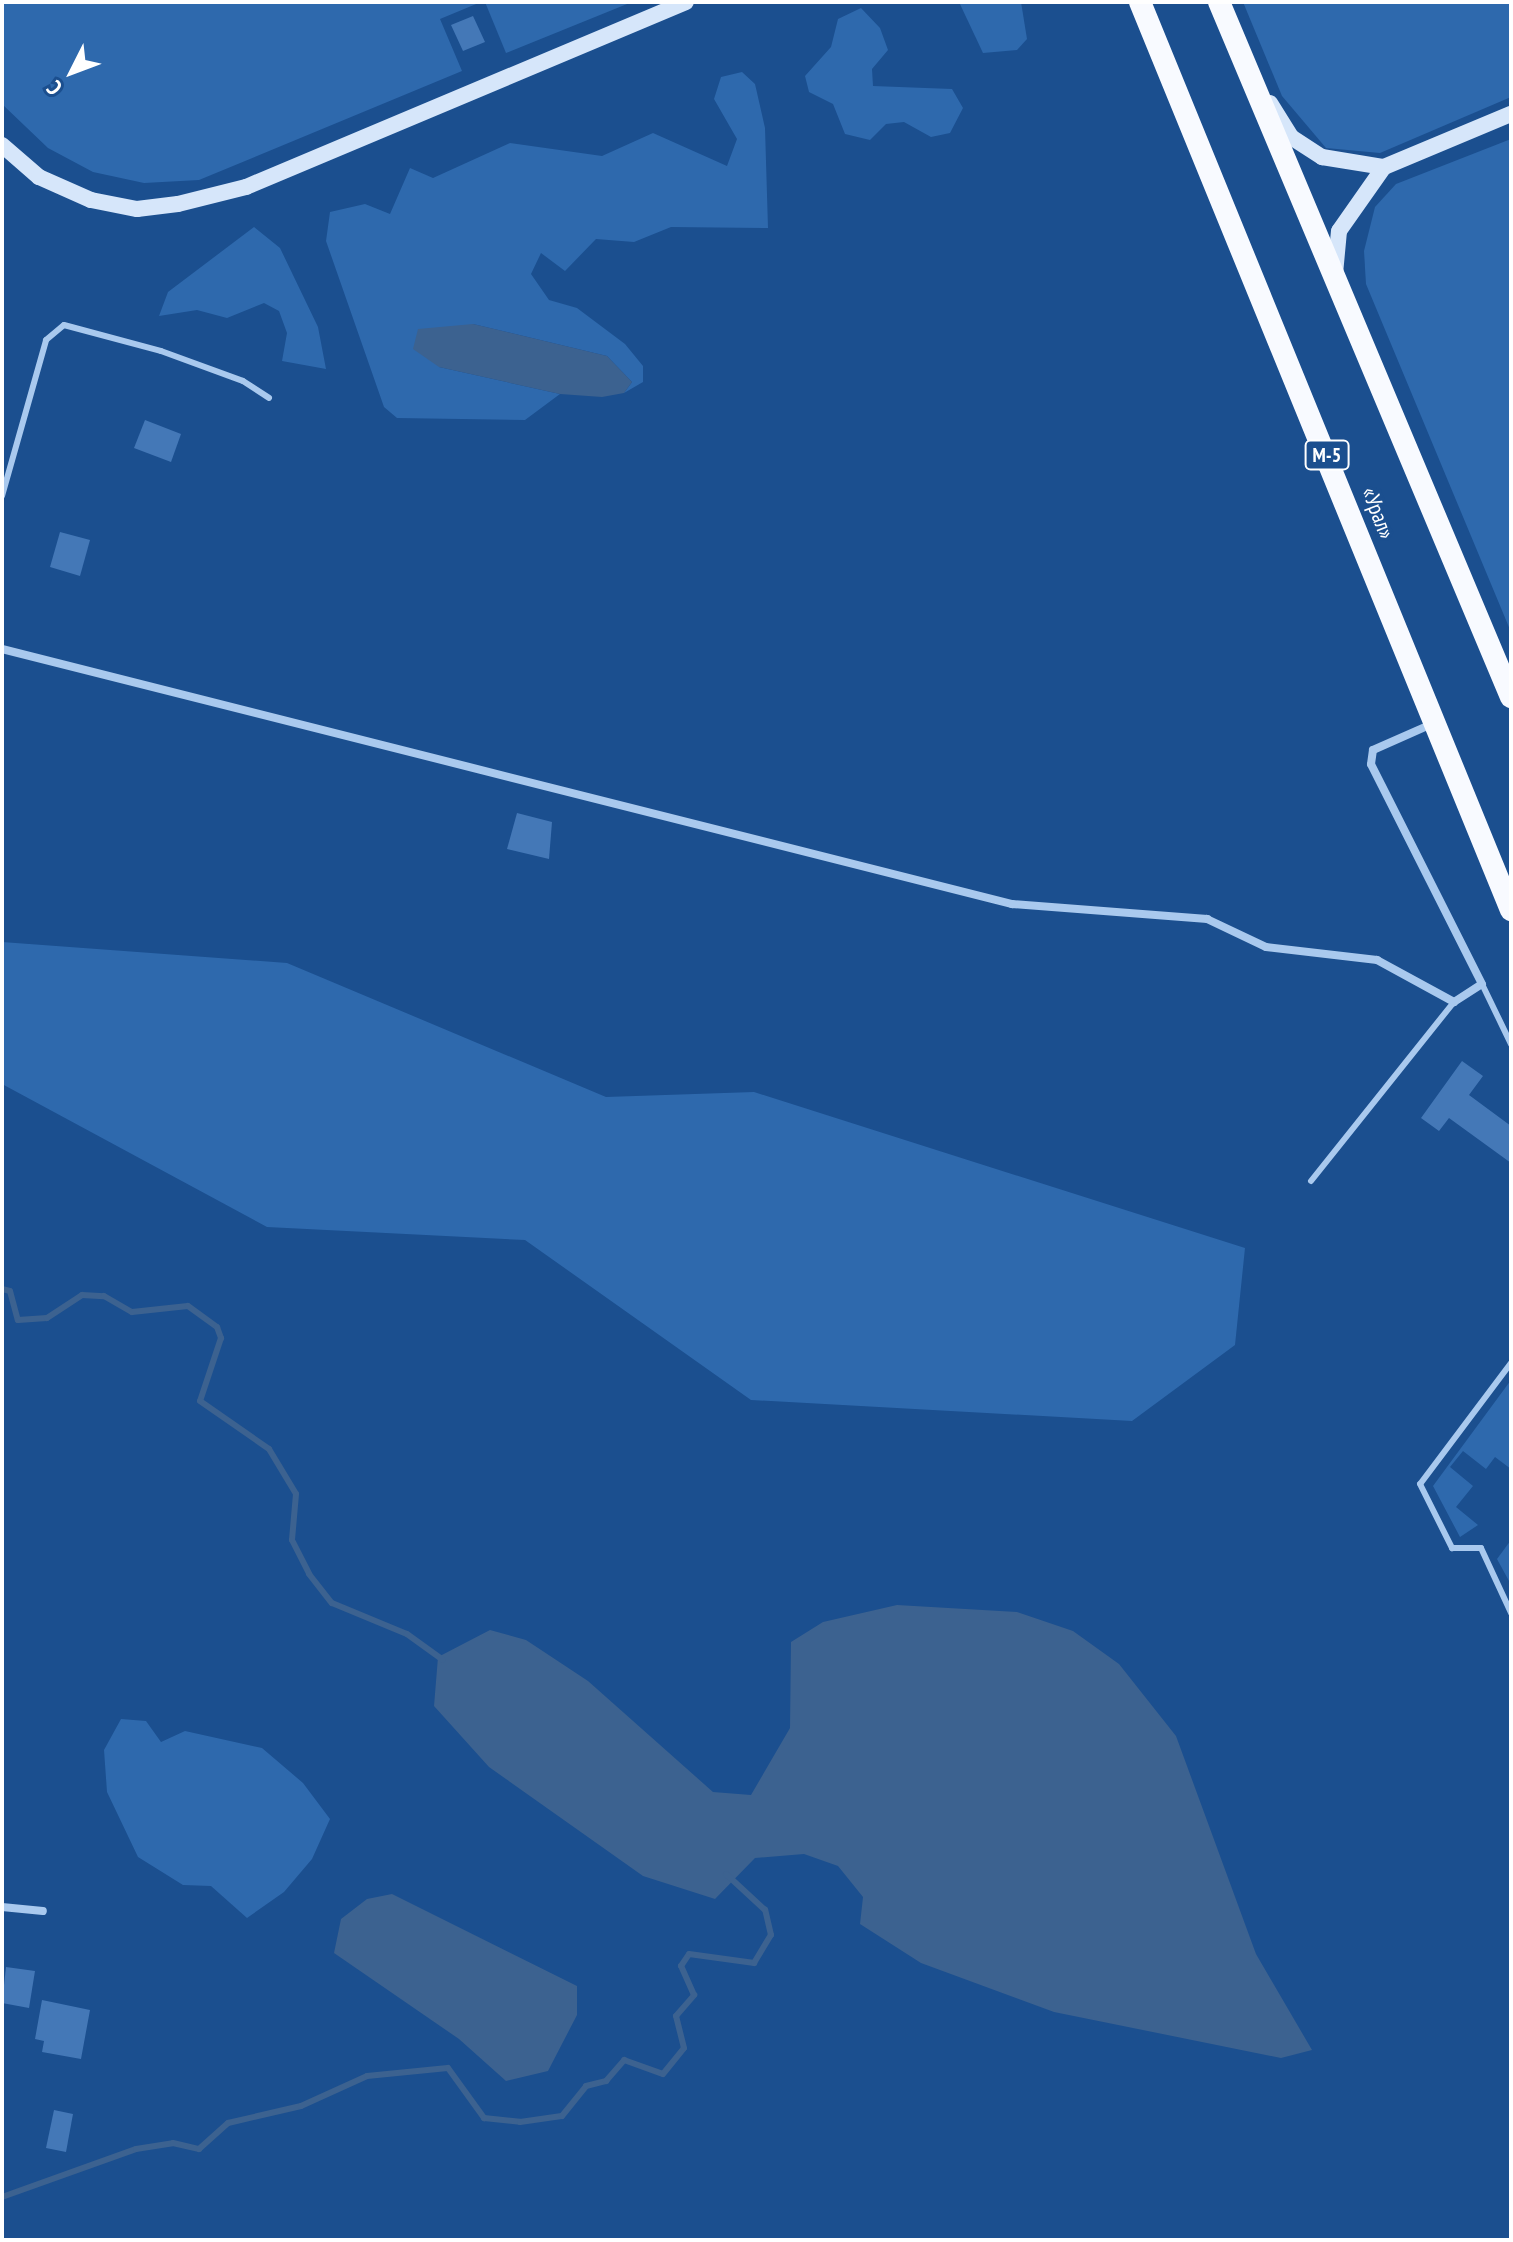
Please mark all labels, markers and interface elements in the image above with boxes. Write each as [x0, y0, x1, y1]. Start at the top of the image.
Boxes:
north arrow [32, 32, 112, 112]
text: С [40, 75, 68, 101]
road number: М-5 [1303, 439, 1351, 471]
street label: «Урал» [1356, 483, 1400, 543]

